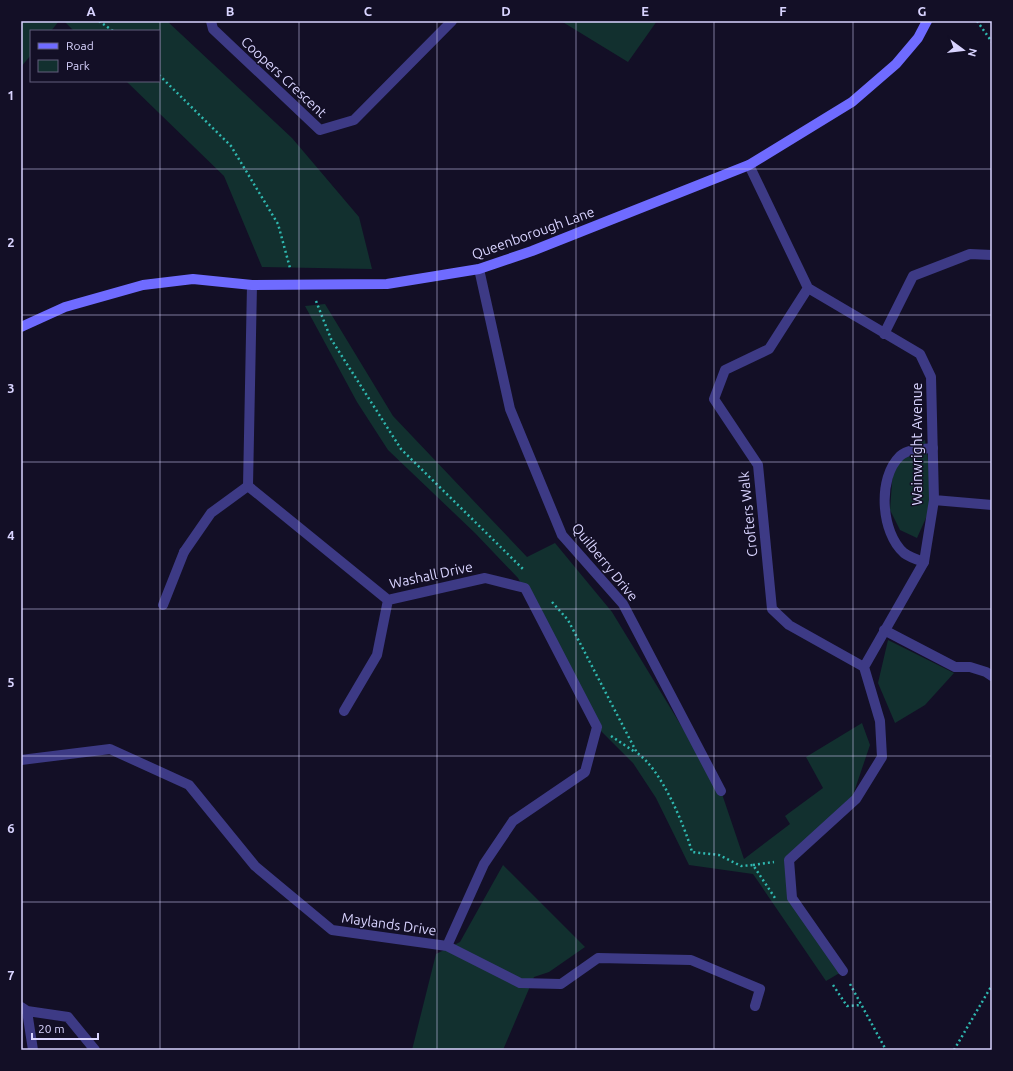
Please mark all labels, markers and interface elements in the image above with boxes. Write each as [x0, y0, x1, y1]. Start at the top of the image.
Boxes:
text: A [86, 4, 96, 18]
text: B [226, 4, 235, 18]
text: C [364, 4, 373, 18]
text: D [501, 4, 511, 18]
text: E [641, 4, 649, 18]
text: F [779, 4, 787, 18]
text: G [918, 4, 927, 18]
legend [30, 30, 160, 82]
north arrow [943, 30, 983, 70]
street label: Coopers Crescent [238, 33, 330, 121]
text: Road [66, 39, 94, 52]
text: N [966, 47, 980, 58]
text: Park [66, 59, 90, 72]
text: 1 [7, 88, 15, 102]
street label: Queenborough Lane [469, 203, 597, 263]
text: 2 [7, 235, 15, 249]
text: 3 [7, 381, 15, 395]
street label: Wainwright Avenue [909, 383, 925, 505]
street label: Crofters Walk [736, 471, 760, 557]
street label: Quilberry Drive [569, 520, 641, 604]
text: 4 [7, 528, 15, 542]
street label: Washall Drive [388, 558, 474, 592]
text: 5 [7, 675, 15, 689]
text: 6 [7, 821, 15, 835]
street label: Maylands Drive [341, 909, 437, 939]
text: 7 [7, 968, 15, 982]
scale bar [32, 1015, 98, 1041]
text: 20 m [38, 1022, 65, 1035]

